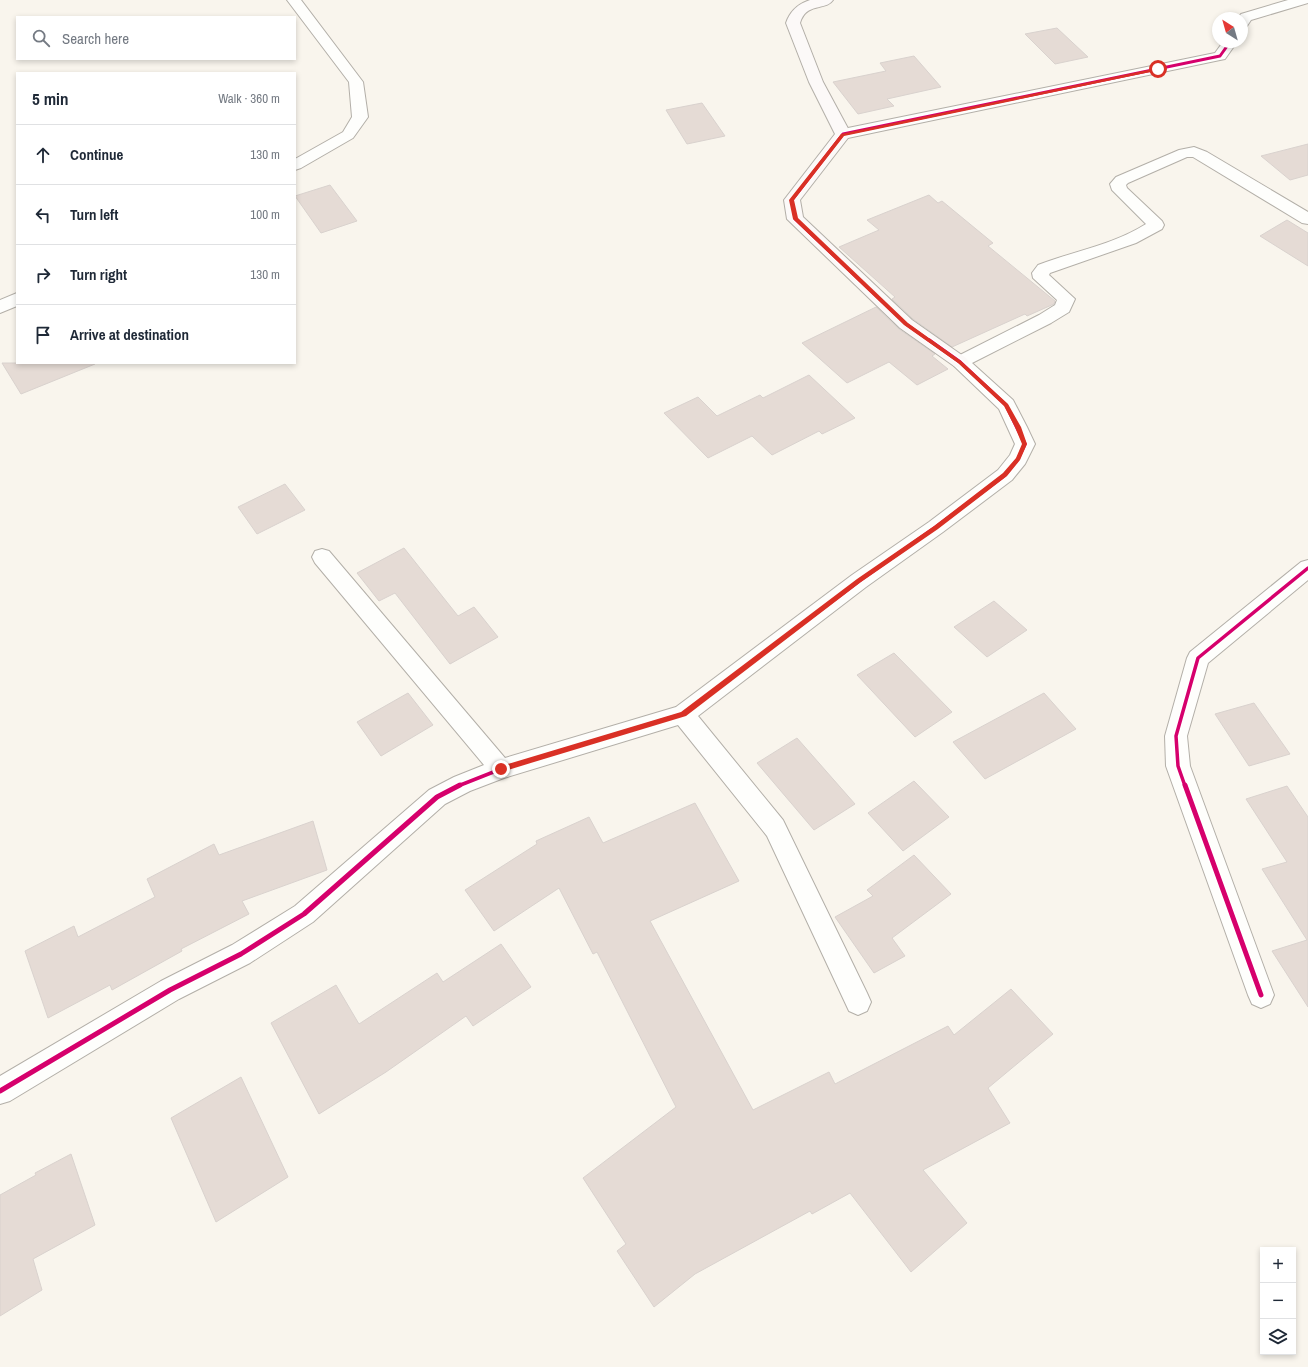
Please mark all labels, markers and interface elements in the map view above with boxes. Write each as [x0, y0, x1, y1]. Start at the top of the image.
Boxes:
north arrow [1212, 12, 1248, 48]
search box [16, 16, 296, 60]
icon: search [30, 27, 52, 49]
text: Search here [62, 28, 129, 49]
route start [1149, 60, 1167, 78]
text: 5 min [32, 87, 68, 110]
text: Walk · 360 m [218, 90, 280, 107]
icon: ahead [32, 144, 54, 166]
text: Continue [70, 144, 123, 165]
text: 130 m [250, 146, 280, 163]
icon: left [32, 204, 54, 226]
text: Turn left [70, 204, 118, 225]
text: 100 m [250, 206, 280, 223]
icon: right [32, 264, 54, 286]
text: Turn right [70, 264, 127, 285]
text: 130 m [250, 266, 280, 283]
icon: arrive [32, 324, 54, 346]
text: Arrive at destination [70, 324, 189, 345]
route end [492, 760, 510, 778]
map controls [1260, 1247, 1296, 1355]
button: + [1260, 1247, 1296, 1283]
button: − [1260, 1283, 1296, 1319]
button: layers [1260, 1319, 1296, 1355]

